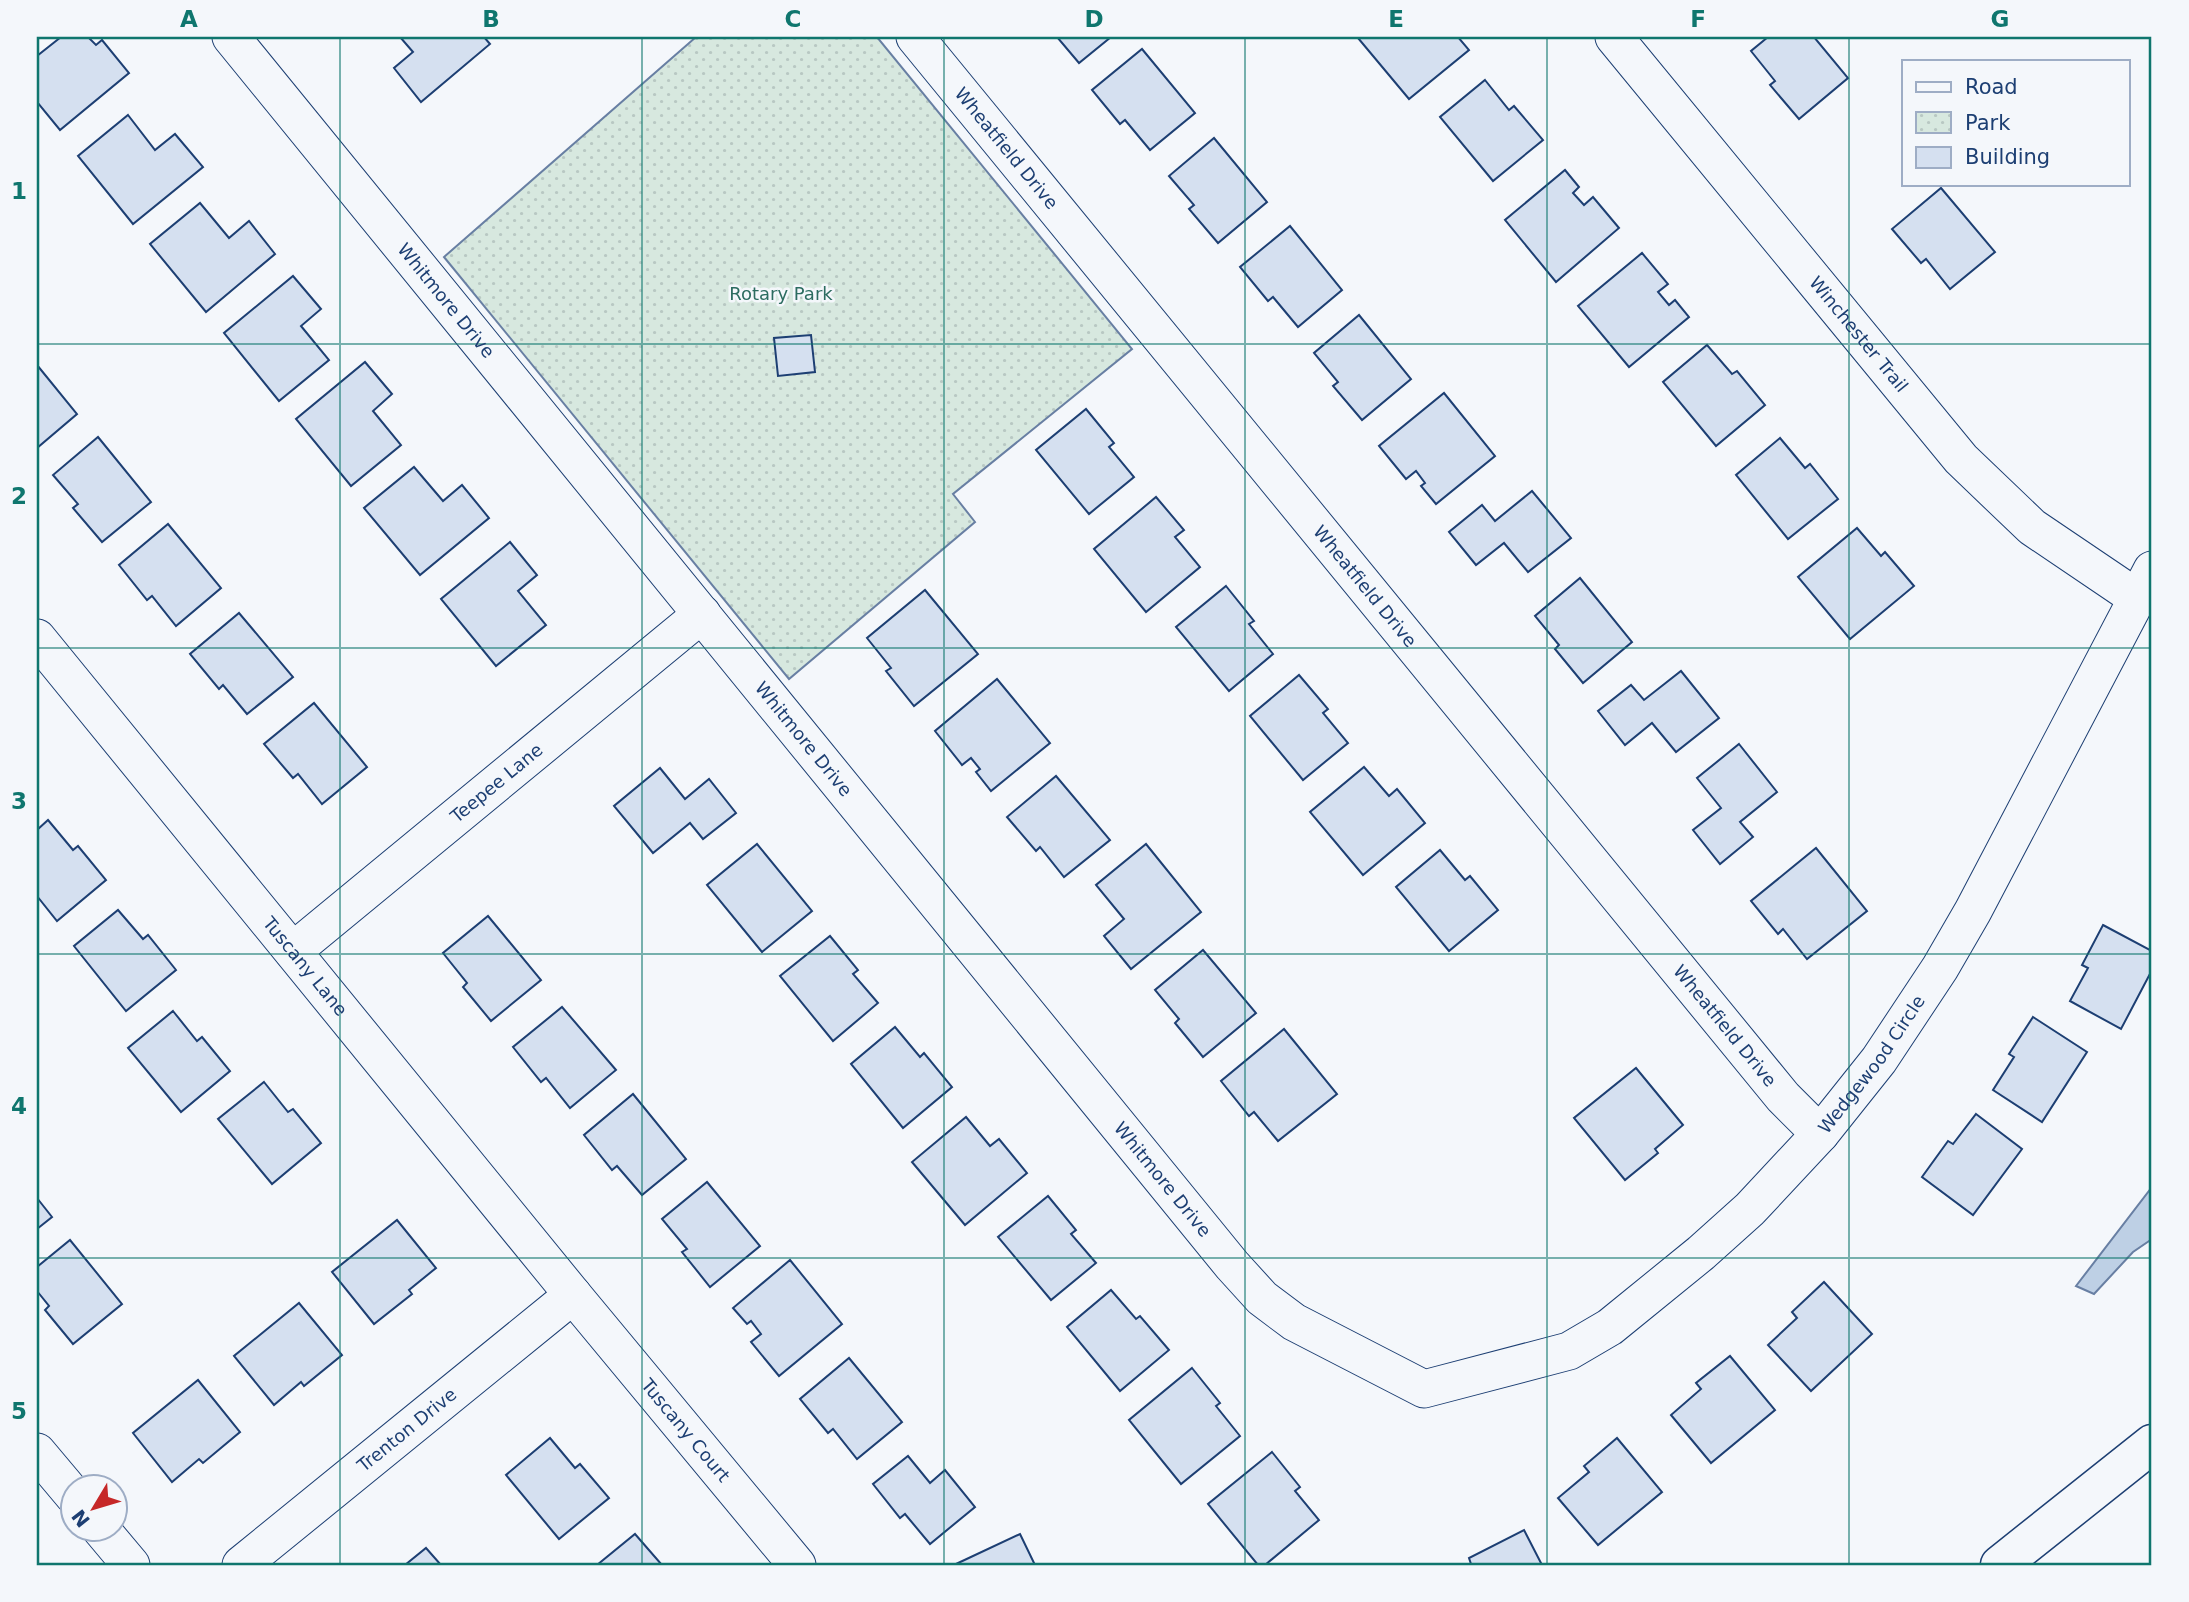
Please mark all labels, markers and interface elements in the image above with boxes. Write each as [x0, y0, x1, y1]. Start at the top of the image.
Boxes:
text: A [180, 6, 198, 32]
text: B [482, 6, 500, 32]
text: C [785, 6, 801, 32]
text: D [1084, 6, 1104, 32]
text: E [1388, 6, 1404, 32]
text: F [1690, 6, 1706, 32]
text: G [1991, 6, 2009, 32]
legend [1902, 60, 2130, 186]
text: Road [1965, 75, 2018, 99]
street label: Wheatfield Drive [951, 83, 1063, 213]
text: Park [1965, 111, 2011, 135]
text: Building [1965, 145, 2050, 169]
text: 1 [11, 178, 27, 204]
street label: Whitmore Drive [393, 239, 499, 362]
street label: Winchester Trail [1805, 272, 1913, 396]
park label: Rotary Park [729, 283, 833, 304]
text: 2 [11, 483, 27, 509]
street label: Wheatfield Drive [1309, 521, 1421, 651]
street label: Whitmore Drive [751, 677, 857, 800]
street label: Teepee Lane [445, 739, 547, 827]
text: 3 [11, 788, 27, 814]
street label: Tuscany Lane [258, 912, 352, 1020]
street label: Wheatfield Drive [1669, 960, 1781, 1091]
street label: Wedgewood Circle [1814, 991, 1929, 1137]
text: 4 [11, 1093, 27, 1119]
street label: Whitmore Drive [1110, 1118, 1216, 1241]
street label: Tuscany Court [636, 1374, 735, 1486]
street label: Trenton Drive [352, 1383, 460, 1477]
text: 5 [11, 1398, 27, 1424]
north arrow [60, 1472, 130, 1542]
text: N [67, 1505, 94, 1532]

